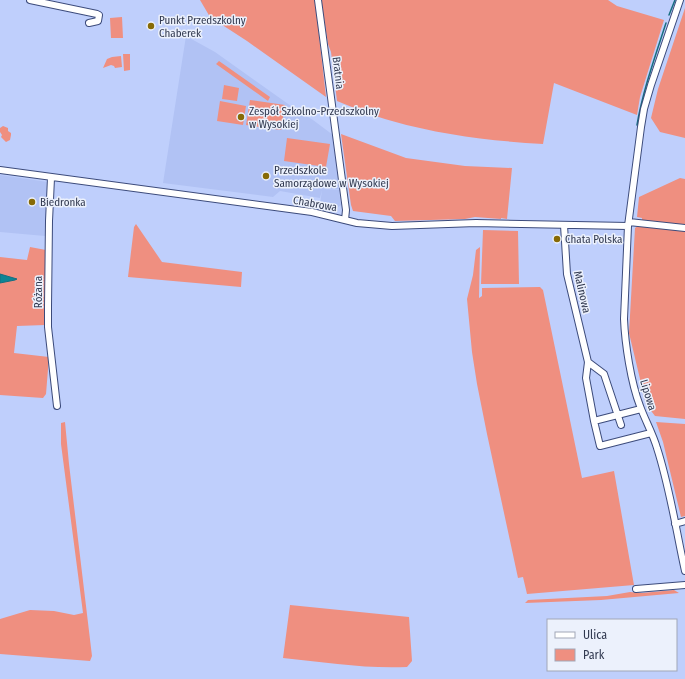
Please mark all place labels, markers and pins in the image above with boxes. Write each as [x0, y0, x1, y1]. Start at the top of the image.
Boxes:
place label: Punkt Przedszkolny Chaberek [159, 14, 246, 40]
marker: Punkt Przedszkolny Chaberek [146, 21, 156, 31]
place label: Zespół Szkolno-Przedszkolny w Wysokiej [249, 105, 379, 131]
marker: Zespół Szkolno-Przedszkolny w Wysokiej [236, 112, 246, 122]
place label: Przedszkole Samorządowe w Wysokiej [274, 164, 389, 190]
marker: Przedszkole Samorządowe w Wysokiej [261, 171, 271, 181]
place label: Biedronka [40, 196, 86, 209]
marker: Biedronka [27, 197, 37, 207]
place label: Chata Polska [565, 233, 622, 246]
marker: Chata Polska [552, 234, 562, 244]

